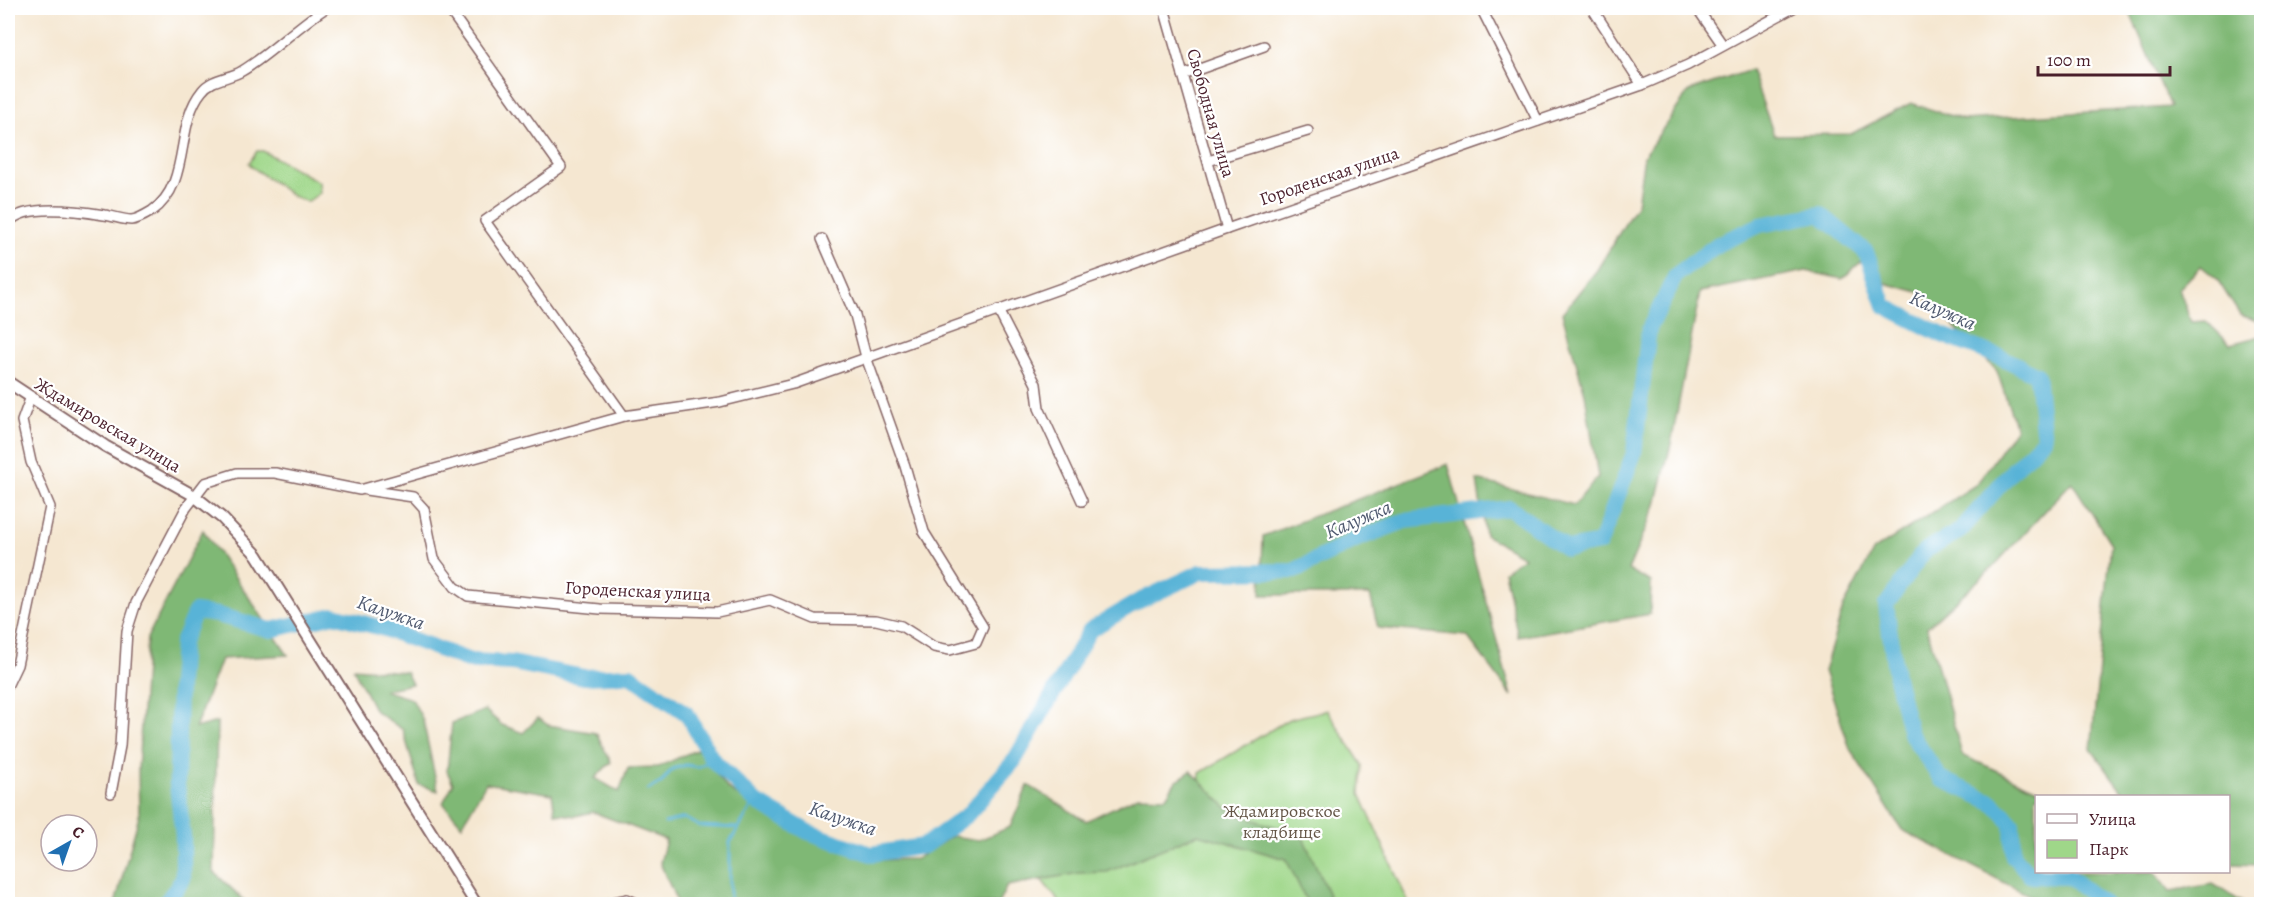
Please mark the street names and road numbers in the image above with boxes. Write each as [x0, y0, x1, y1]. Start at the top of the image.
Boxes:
street label: Свободная улица [1181, 46, 1241, 181]
street label: Городенская улица [1256, 141, 1403, 211]
street label: Ждамировская улица [30, 372, 186, 479]
street label: Городенская улица [564, 575, 712, 607]

